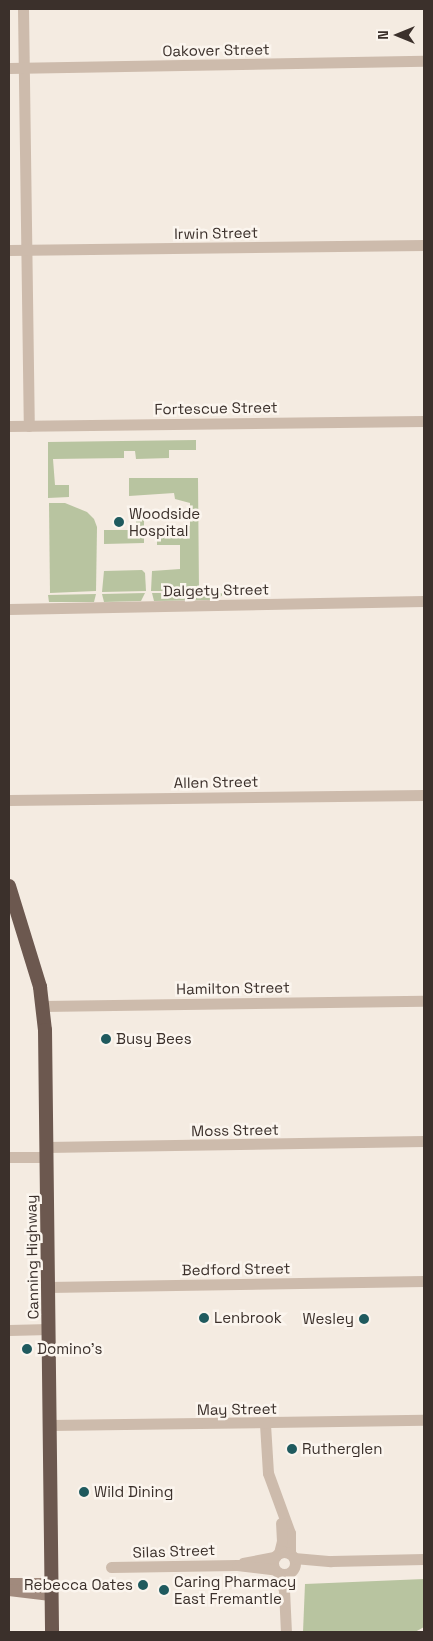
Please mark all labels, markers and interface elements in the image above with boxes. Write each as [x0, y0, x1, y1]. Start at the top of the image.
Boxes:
north arrow [373, 10, 423, 60]
text: N [374, 30, 392, 40]
street label: Oakover Street [162, 40, 270, 60]
street label: Irwin Street [174, 223, 258, 243]
street label: Fortescue Street [154, 398, 278, 418]
place label: Woodside Hospital [129, 504, 200, 539]
marker: Woodside Hospital [113, 516, 125, 528]
street label: Dalgety Street [163, 580, 269, 600]
street label: Allen Street [174, 772, 258, 792]
street label: Hamilton Street [176, 978, 290, 998]
place label: Busy Bees [116, 1030, 192, 1048]
marker: Busy Bees [100, 1033, 112, 1045]
street label: Moss Street [191, 1120, 279, 1140]
street label: Canning Highway [22, 1194, 42, 1320]
street label: Bedford Street [181, 1259, 291, 1279]
place label: Lenbrook [214, 1309, 282, 1327]
place label: Wesley [303, 1310, 354, 1328]
marker: Lenbrook [198, 1312, 210, 1324]
marker: Wesley [358, 1313, 370, 1325]
place label: Domino's [37, 1340, 102, 1358]
marker: Domino's [21, 1343, 33, 1355]
street label: May Street [197, 1399, 277, 1419]
place label: Rutherglen [302, 1440, 382, 1458]
marker: Rutherglen [286, 1443, 298, 1455]
place label: Wild Dining [94, 1483, 173, 1501]
marker: Wild Dining [78, 1486, 90, 1498]
street label: Silas Street [132, 1541, 216, 1561]
place label: Caring Pharmacy East Fremantle [174, 1572, 296, 1607]
place label: Rebecca Oates [24, 1576, 133, 1594]
marker: Rebecca Oates [137, 1579, 149, 1591]
marker: Caring Pharmacy East Fremantle [158, 1584, 170, 1596]

